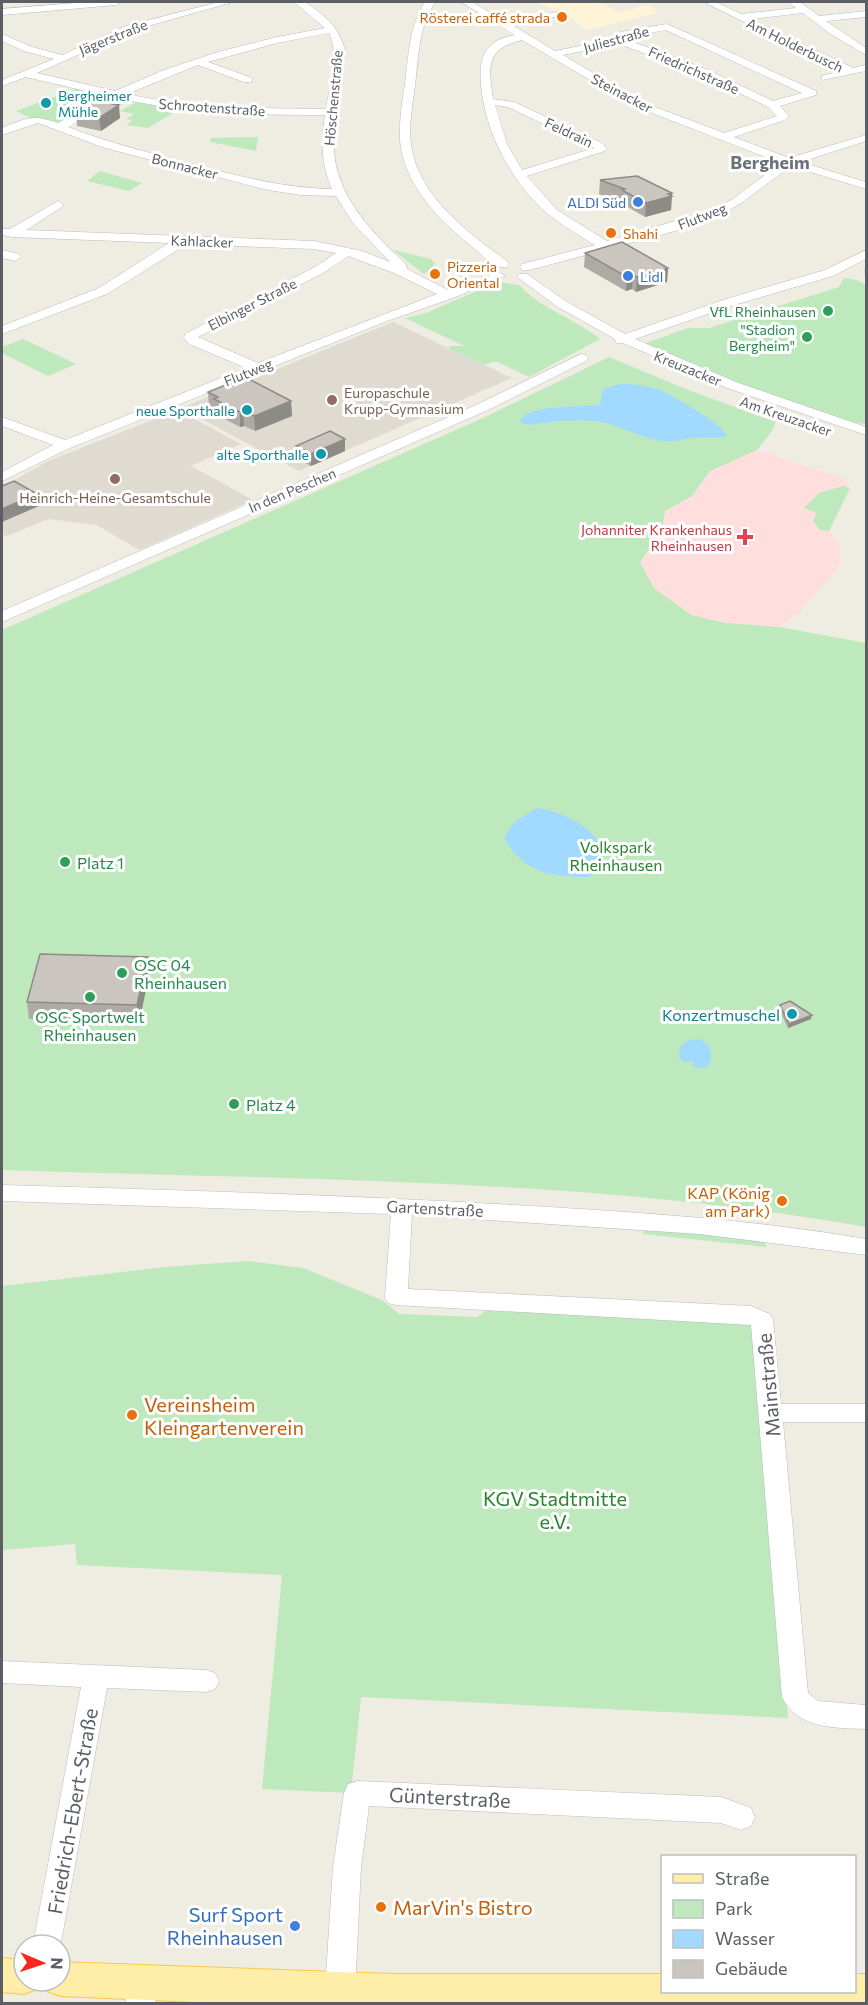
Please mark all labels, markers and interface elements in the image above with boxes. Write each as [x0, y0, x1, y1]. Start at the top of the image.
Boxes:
place label: Rösterei caffé strada [420, 9, 550, 26]
marker: Rösterei caffé strada [555, 10, 569, 24]
street label: Am Holderbusch [744, 14, 846, 76]
street label: Jägerstraße [76, 16, 150, 58]
street label: Juliestraße [581, 22, 651, 56]
street label: Friedrichstraße [646, 42, 742, 98]
street label: Höschenstraße [320, 49, 346, 147]
street label: Steinacker [588, 70, 656, 116]
place label: Bergheimer Mühle [58, 87, 132, 120]
street label: Schrootenstraße [158, 95, 266, 119]
marker: Bergheimer Mühle [39, 96, 53, 110]
street label: Feldrain [542, 113, 596, 151]
street label: Bonnacker [150, 150, 220, 183]
district label: Bergheim [730, 151, 810, 173]
place label: ALDI Süd [567, 194, 626, 211]
marker: ALDI Süd [631, 195, 645, 209]
street label: Flutweg [675, 199, 729, 233]
place label: Shahi [623, 225, 658, 242]
marker: Shahi [604, 226, 618, 240]
street label: Kahlacker [170, 231, 234, 251]
place label: Pizzeria Oriental [447, 258, 500, 291]
marker: Pizzeria Oriental [428, 267, 442, 281]
place label: Lidl [640, 268, 663, 285]
marker: Lidl [621, 269, 635, 283]
street label: Elbinger Straße [205, 274, 299, 334]
place label: VfL Rheinhausen [709, 303, 816, 320]
marker: VfL Rheinhausen [821, 304, 835, 318]
place label: "Stadion Bergheim" [729, 321, 795, 354]
marker: "Stadion Bergheim" [800, 330, 814, 344]
street label: Kreuzacker [652, 347, 725, 389]
street label: Flutweg [221, 354, 275, 389]
place label: Europaschule Krupp-Gymnasium [344, 384, 464, 417]
street label: Am Kreuzacker [738, 392, 835, 440]
marker: Europaschule Krupp-Gymnasium [325, 393, 339, 407]
place label: neue Sporthalle [136, 402, 235, 419]
marker: neue Sporthalle [240, 403, 254, 417]
place label: alte Sporthalle [216, 446, 309, 463]
marker: alte Sporthalle [314, 447, 328, 461]
street label: In den Peschen [246, 464, 338, 516]
marker: Heinrich-Heine-Gesamtschule [108, 472, 122, 486]
place label: Heinrich-Heine-Gesamtschule [19, 489, 211, 506]
place label: Johanniter Krankenhaus Rheinhausen [581, 521, 732, 554]
marker: Johanniter Krankenhaus Rheinhausen [736, 528, 754, 546]
park label: Volkspark Rheinhausen [570, 837, 662, 874]
place label: Platz 1 [77, 853, 124, 872]
marker: Platz 1 [58, 855, 72, 869]
place label: OSC 04 Rheinhausen [134, 955, 227, 992]
marker: OSC 04 Rheinhausen [115, 966, 129, 980]
marker: OSC Sportwelt Rheinhausen [83, 990, 97, 1004]
place label: Konzertmuschel [662, 1005, 780, 1024]
place label: OSC Sportwelt Rheinhausen [35, 1007, 145, 1044]
marker: Konzertmuschel [785, 1007, 799, 1021]
place label: Platz 4 [246, 1095, 296, 1114]
marker: Platz 4 [227, 1097, 241, 1111]
place label: KAP (König am Park) [687, 1183, 770, 1220]
marker: KAP (König am Park) [775, 1194, 789, 1208]
street label: Gartenstraße [386, 1196, 484, 1220]
street label: Mainstraße [752, 1332, 784, 1438]
place label: Vereinsheim Kleingartenverein [144, 1392, 304, 1439]
marker: Vereinsheim Kleingartenverein [125, 1408, 139, 1422]
park label: KGV Stadtmitte e.V. [483, 1486, 627, 1533]
street label: Friedrich-Ebert-Straße [42, 1706, 102, 1916]
street label: Günterstraße [389, 1782, 511, 1812]
legend [661, 1855, 856, 1993]
text: Straße [715, 1867, 770, 1889]
place label: MarVin's Bistro [393, 1895, 533, 1919]
text: Park [715, 1897, 753, 1919]
marker: MarVin's Bistro [374, 1900, 388, 1914]
place label: Surf Sport Rheinhausen [167, 1902, 283, 1949]
marker: Surf Sport Rheinhausen [288, 1919, 302, 1933]
text: Wasser [715, 1927, 775, 1949]
north arrow [12, 1933, 72, 1993]
text: N [48, 1957, 67, 1970]
text: Gebäude [715, 1957, 788, 1979]

